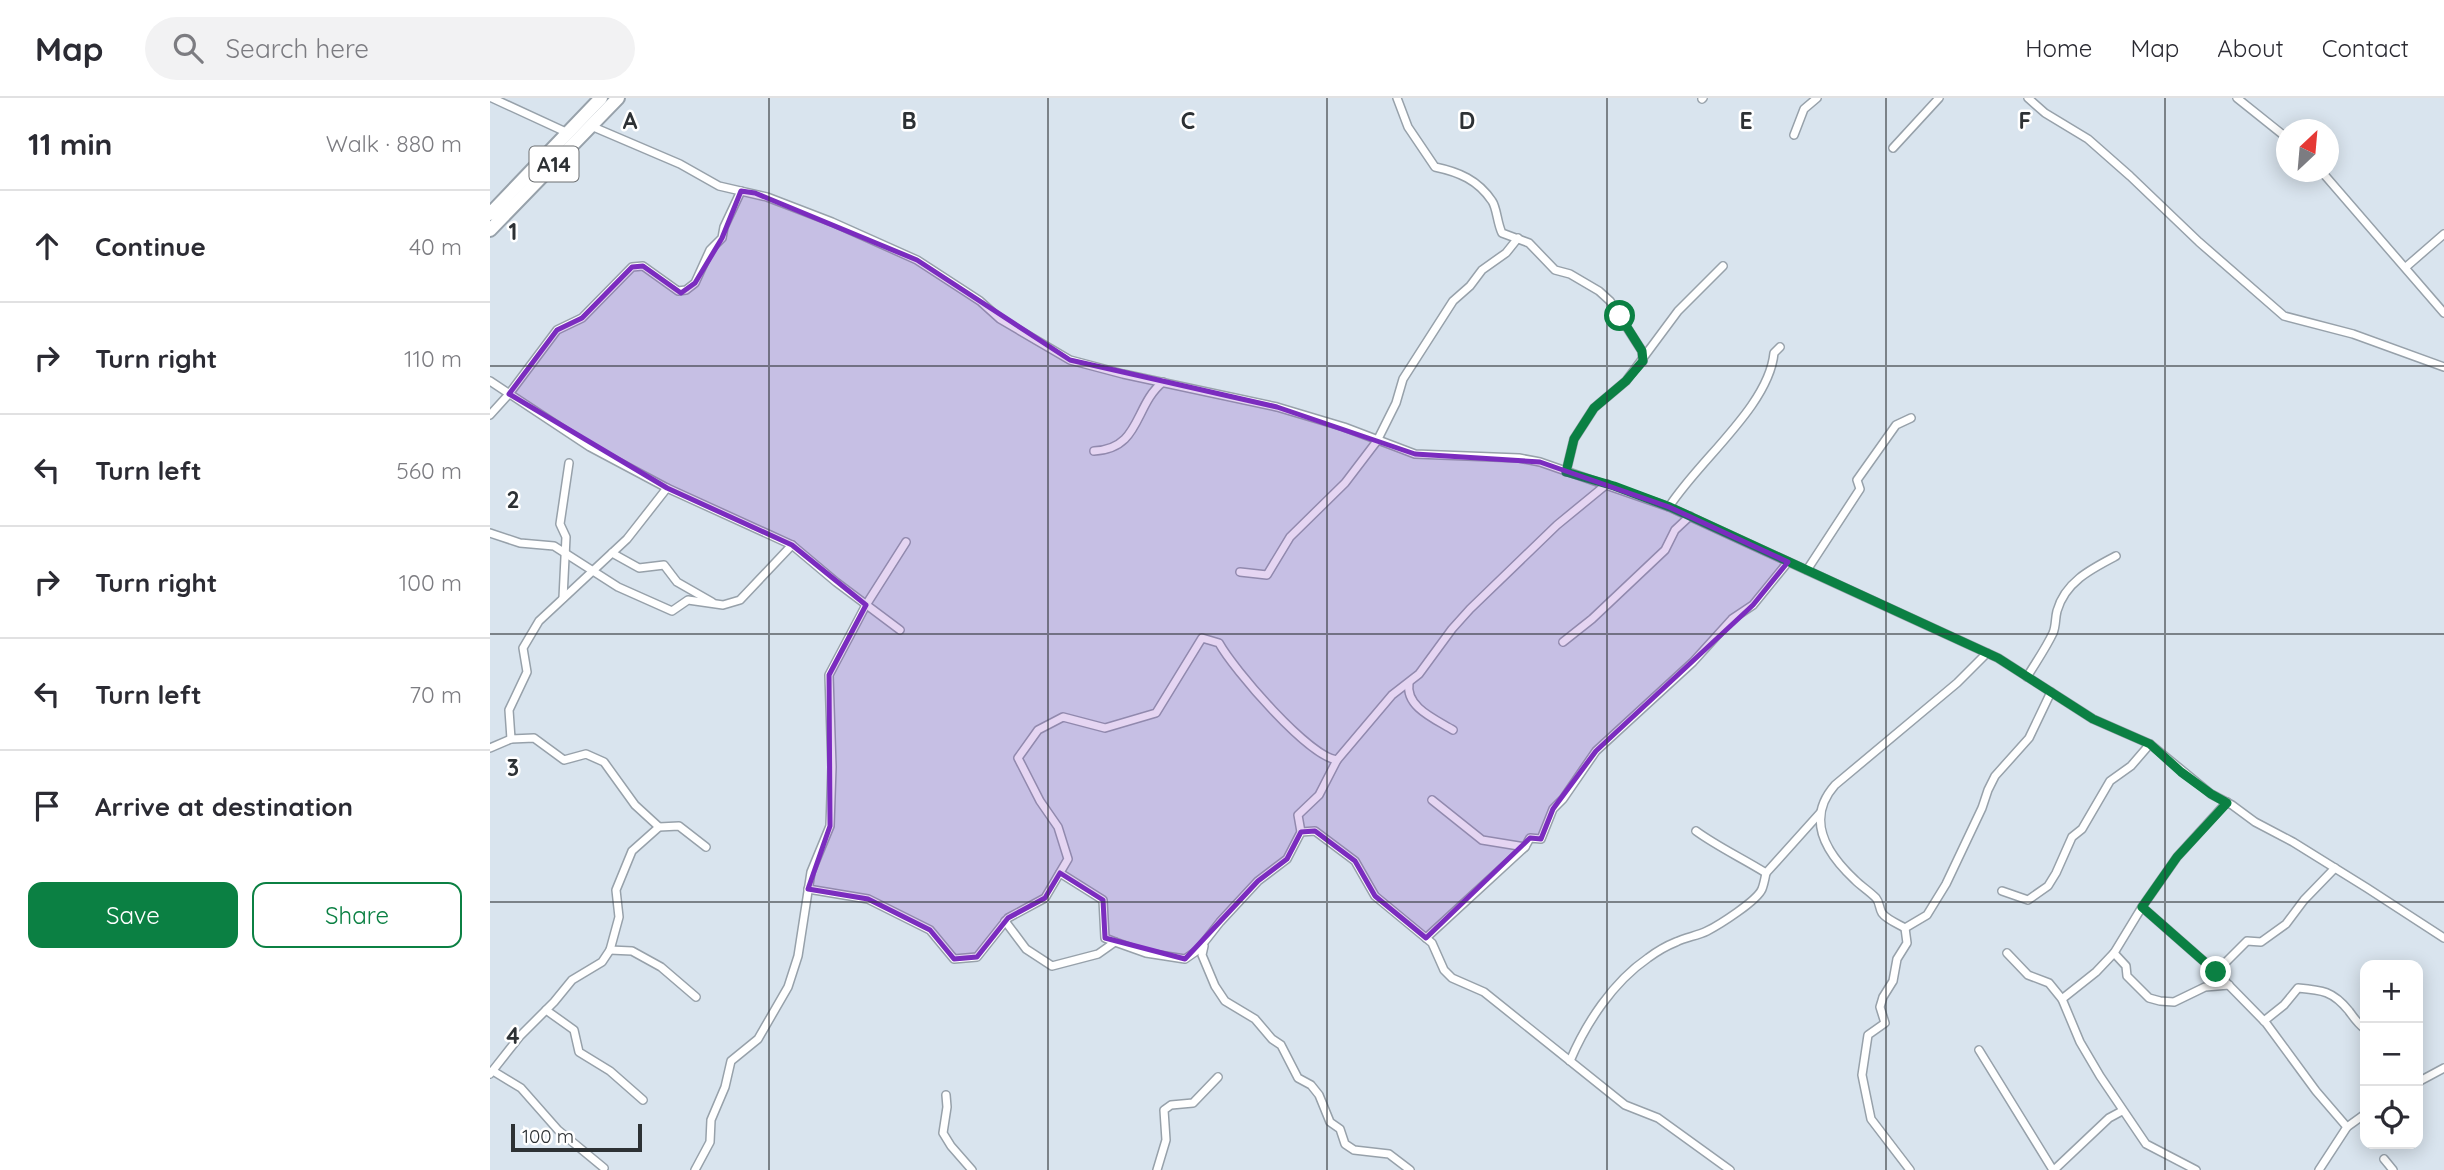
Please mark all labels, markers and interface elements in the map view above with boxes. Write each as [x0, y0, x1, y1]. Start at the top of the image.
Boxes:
search box [145, 17, 635, 80]
text: Map [35, 28, 103, 69]
icon: search [169, 29, 207, 67]
text: Search here [225, 32, 369, 65]
text: Home [2025, 33, 2092, 63]
text: Map [2130, 33, 2179, 63]
text: About [2217, 33, 2284, 63]
text: Contact [2322, 33, 2409, 63]
text: A [623, 106, 638, 135]
text: B [901, 106, 917, 135]
text: C [1181, 106, 1195, 135]
text: D [1459, 106, 1475, 135]
text: E [1739, 106, 1753, 135]
text: F [2019, 106, 2031, 135]
north arrow [2276, 119, 2339, 182]
text: 11 min [28, 125, 112, 163]
text: Walk · 880 m [326, 129, 462, 158]
road number: A14 [530, 146, 578, 182]
text: 1 [509, 217, 517, 246]
icon: ahead [28, 227, 66, 265]
text: Continue [95, 230, 206, 263]
text: 40 m [409, 232, 462, 261]
route start [1604, 300, 1635, 331]
icon: right [28, 339, 66, 377]
text: Turn right [95, 342, 217, 375]
text: 110 m [404, 344, 462, 373]
icon: left [28, 451, 66, 489]
text: Turn left [95, 454, 202, 487]
text: 560 m [396, 456, 462, 485]
text: 2 [506, 485, 520, 514]
icon: right [28, 563, 66, 601]
text: Turn right [95, 566, 217, 599]
text: 100 m [399, 568, 462, 597]
icon: left [28, 675, 66, 713]
text: Turn left [95, 678, 202, 711]
text: 70 m [409, 680, 462, 709]
text: 3 [507, 753, 519, 782]
icon: arrive [28, 787, 66, 825]
text: Arrive at destination [95, 790, 353, 823]
button: Save [28, 882, 238, 948]
button: Share [252, 882, 462, 948]
route end [2200, 956, 2231, 987]
map controls [2360, 960, 2423, 1149]
button: + [2360, 960, 2423, 1023]
text: 4 [506, 1021, 520, 1050]
button: − [2360, 1023, 2423, 1086]
button: locate [2360, 1086, 2423, 1149]
scale bar [511, 1121, 642, 1153]
text: 100 m [522, 1124, 574, 1148]

